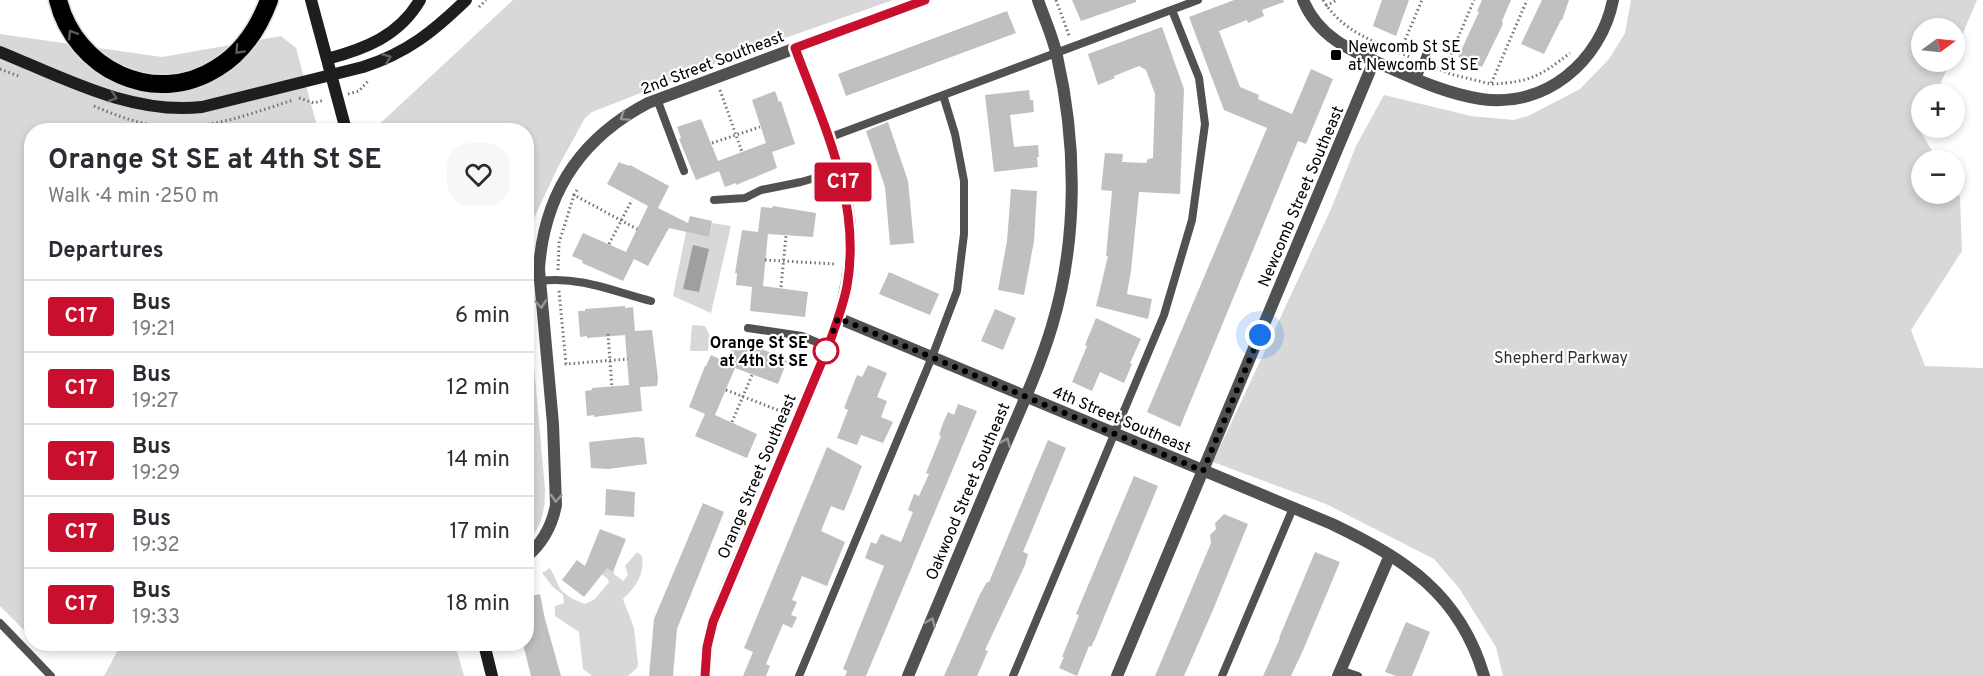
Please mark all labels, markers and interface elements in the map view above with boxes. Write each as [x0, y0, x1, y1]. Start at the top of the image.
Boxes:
north arrow [1911, 18, 1965, 72]
map controls [1911, 18, 1965, 204]
street label: 2nd Street Southeast [638, 27, 787, 100]
one-way arrow [68, 29, 79, 40]
place label: Newcomb St SE at Newcomb St SE [1348, 38, 1479, 76]
one-way arrow [235, 43, 246, 53]
marker: Newcomb St SE at Newcomb St SE [1329, 48, 1343, 62]
one-way arrow [381, 53, 392, 65]
button: + [1911, 84, 1965, 138]
one-way arrow [107, 90, 118, 102]
street label: Newcomb Street Southeast [1255, 103, 1349, 290]
one-way arrow [620, 110, 631, 121]
text: Orange St SE at 4th St SE [48, 143, 382, 179]
button: heart [447, 143, 510, 206]
button: − [1911, 150, 1965, 204]
line badge: C17 [808, 162, 878, 201]
text: C17 [826, 169, 860, 196]
text: Walk · 4 min · 250 m [48, 184, 219, 210]
text: Departures [48, 238, 164, 265]
text: Bus [132, 290, 171, 317]
one-way arrow [535, 299, 548, 308]
text: C17 [64, 303, 98, 330]
text: 6 min [455, 303, 510, 330]
text: 19:21 [132, 317, 176, 343]
your location [1245, 320, 1275, 350]
place label: Orange St SE at 4th St SE [710, 334, 808, 372]
marker: Orange St SE at 4th St SE [813, 338, 839, 364]
park label: Shepherd Parkway [1494, 349, 1628, 369]
text: Bus [132, 362, 171, 389]
text: C17 [64, 375, 98, 402]
text: 12 min [447, 375, 510, 402]
street label: 4th Street Southeast [1049, 383, 1194, 459]
text: 19:27 [132, 389, 178, 415]
street label: Orange Street Southeast [714, 391, 802, 562]
street label: Oakwood Street Southeast [922, 400, 1015, 584]
text: Bus [132, 434, 171, 461]
one-way arrow [999, 437, 1011, 448]
text: C17 [64, 447, 98, 474]
text: 14 min [447, 447, 510, 474]
text: 19:29 [132, 461, 180, 487]
one-way arrow [550, 494, 563, 503]
text: Bus [132, 506, 171, 533]
text: C17 [64, 519, 98, 546]
text: 17 min [450, 519, 510, 546]
text: 19:32 [132, 533, 180, 559]
text: Bus [132, 578, 171, 605]
text: C17 [64, 591, 98, 618]
text: 18 min [447, 591, 510, 618]
text: 19:33 [132, 605, 180, 631]
one-way arrow [924, 617, 936, 628]

